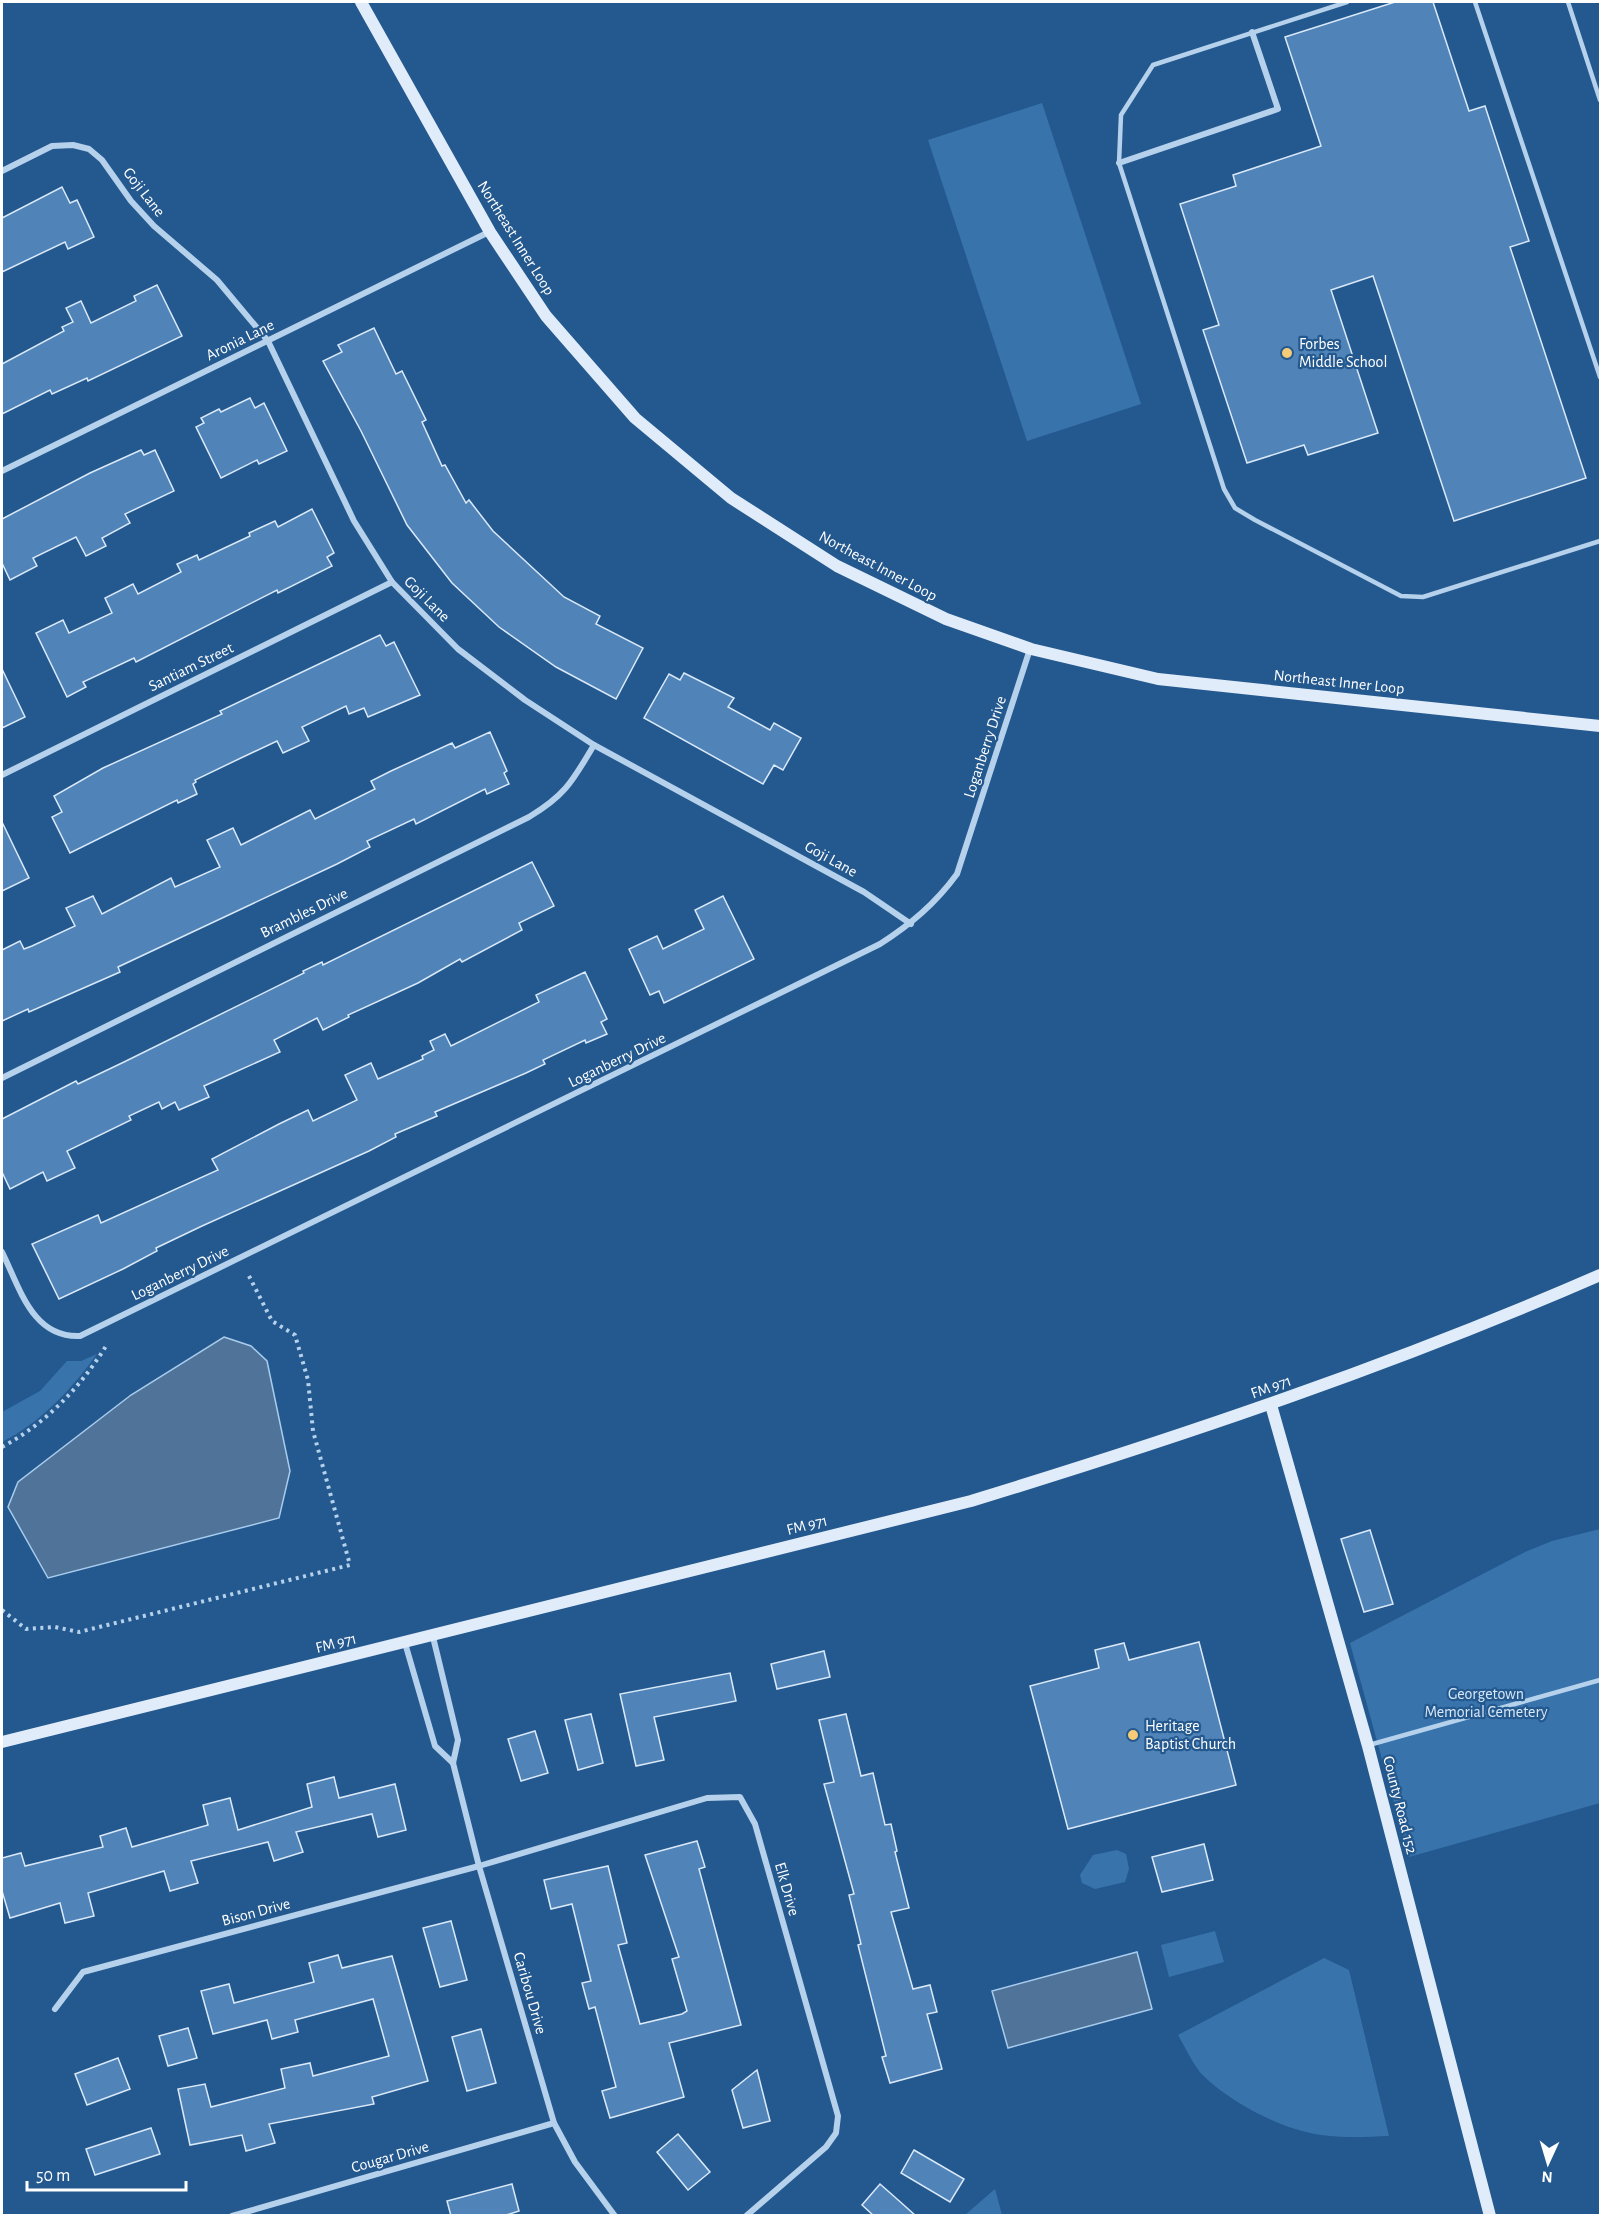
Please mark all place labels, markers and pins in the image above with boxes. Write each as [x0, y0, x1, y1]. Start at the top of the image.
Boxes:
place label: Forbes Middle School [1299, 336, 1387, 370]
marker: Forbes Middle School [1280, 346, 1294, 360]
place label: Heritage Baptist Church [1145, 1718, 1236, 1752]
marker: Heritage Baptist Church [1126, 1728, 1140, 1742]

